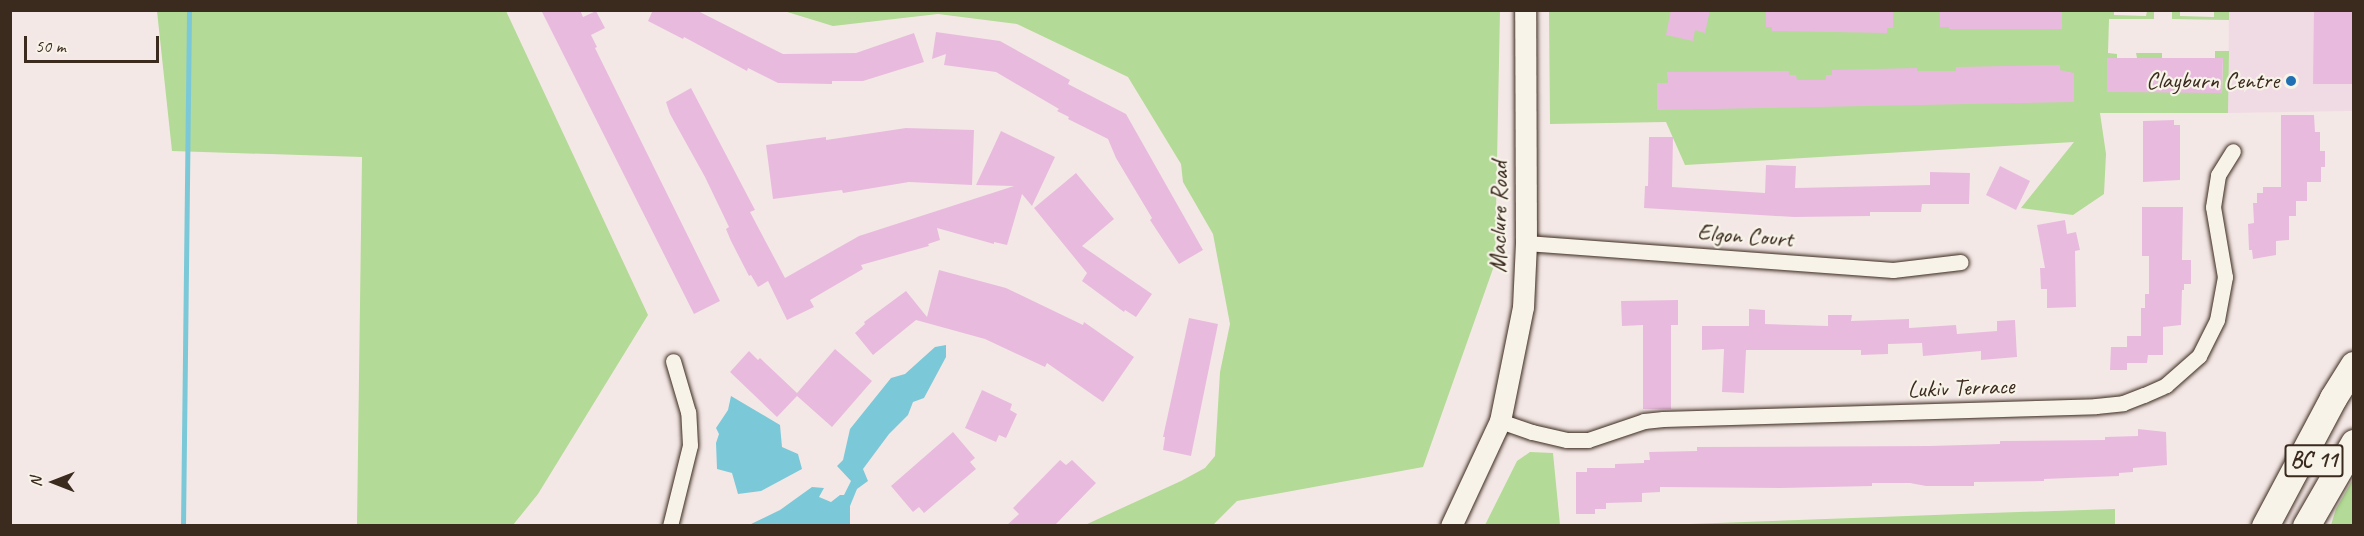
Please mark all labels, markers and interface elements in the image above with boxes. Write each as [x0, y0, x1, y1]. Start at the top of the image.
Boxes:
scale bar [27, 24, 162, 62]
text: 50 m [35, 35, 66, 57]
place label: Clayburn Centre [2146, 67, 2279, 95]
marker: Clayburn Centre [2284, 74, 2298, 88]
street label: Maclure Road [1484, 161, 1514, 273]
street label: Elgon Court [1696, 218, 1794, 254]
street label: Lukiv Terrace [1908, 372, 2014, 404]
road number: BC 11 [2284, 442, 2344, 480]
north arrow [24, 452, 84, 512]
text: N [26, 477, 46, 487]

